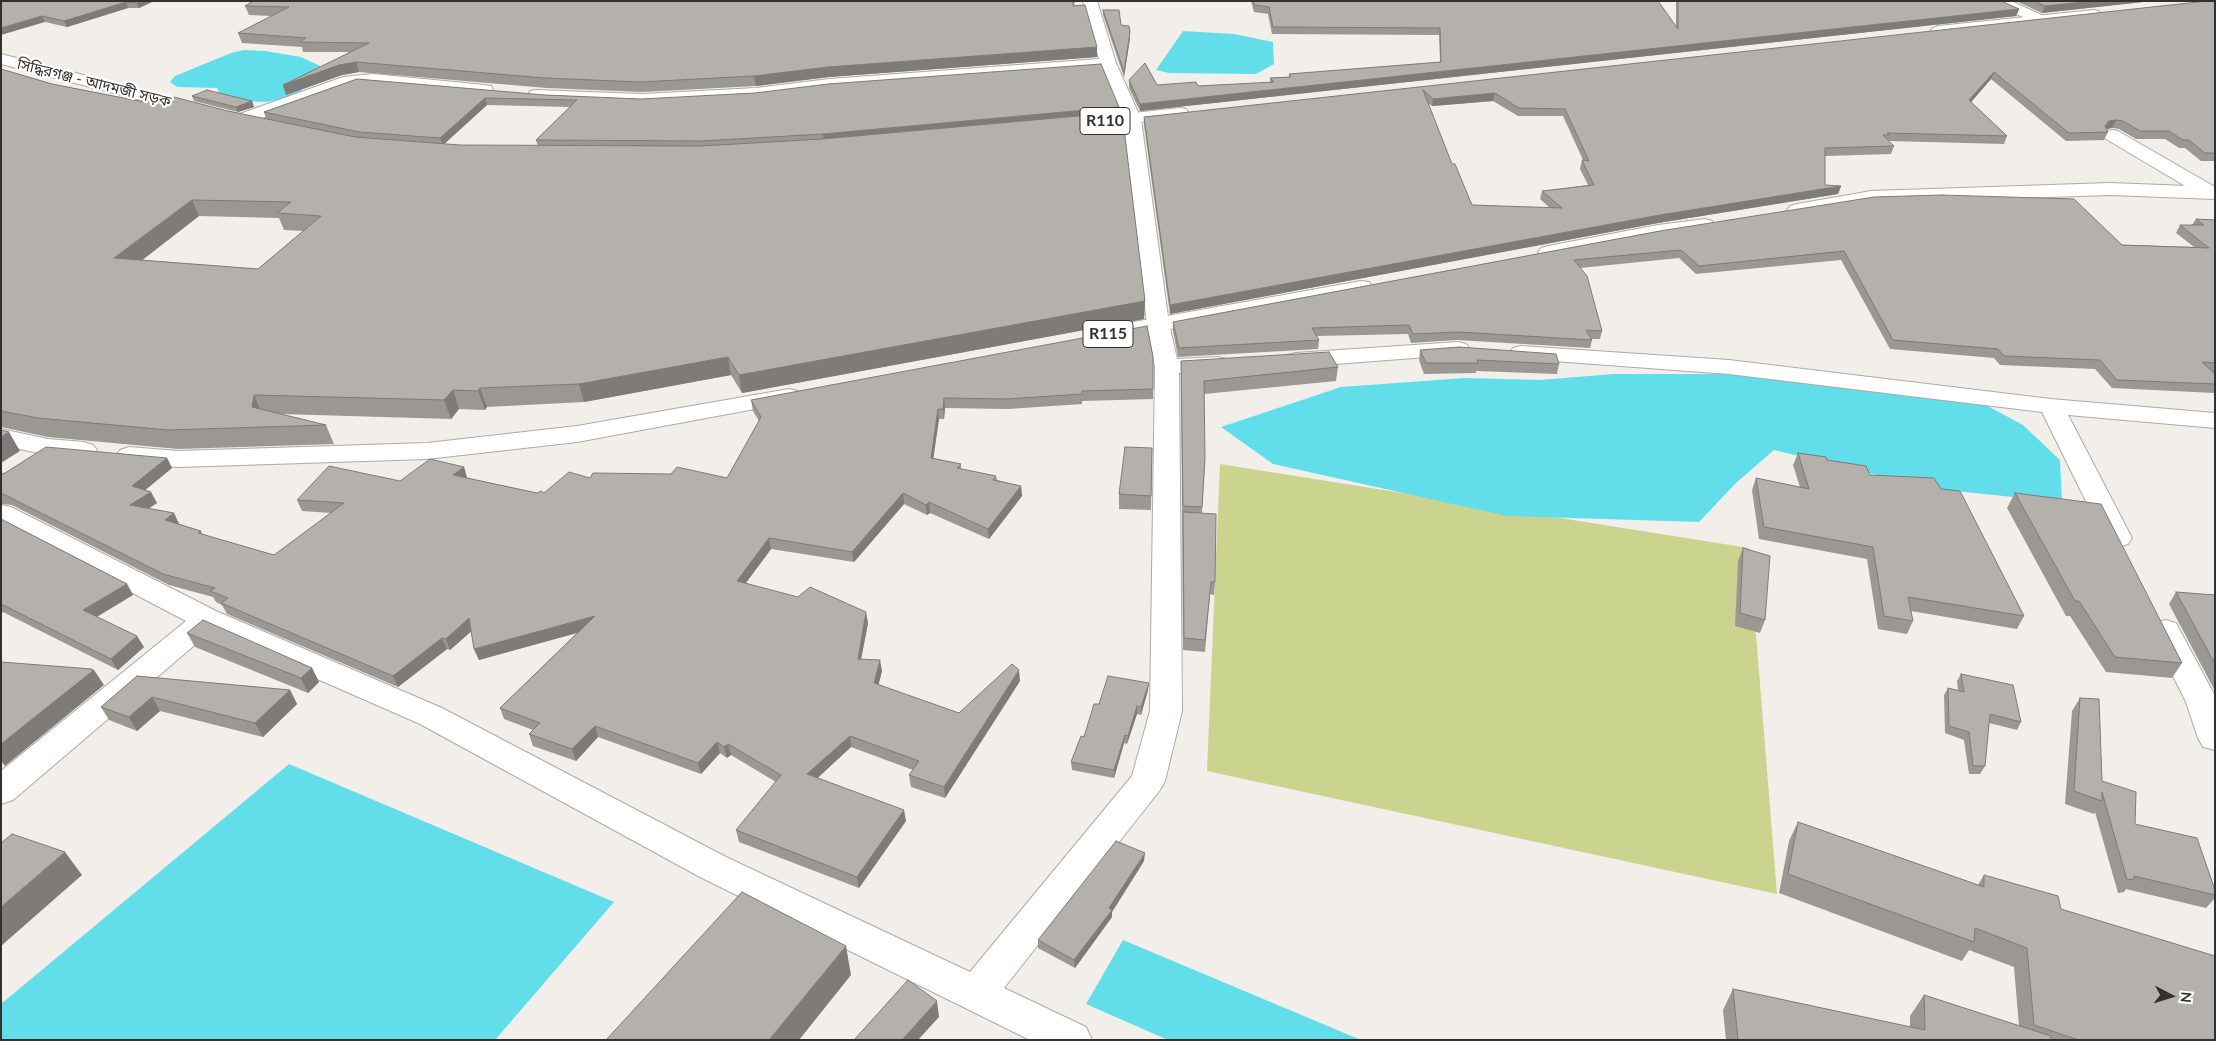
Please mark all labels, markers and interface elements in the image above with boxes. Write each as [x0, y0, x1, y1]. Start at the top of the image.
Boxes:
street label: সিদ্ধিরগঞ্জ - আদমজী সড়ক [15, 55, 173, 111]
road number: R110 [1080, 108, 1130, 134]
road number: R115 [1083, 320, 1133, 348]
north arrow [2146, 971, 2196, 1021]
text: N [2178, 991, 2195, 1003]

